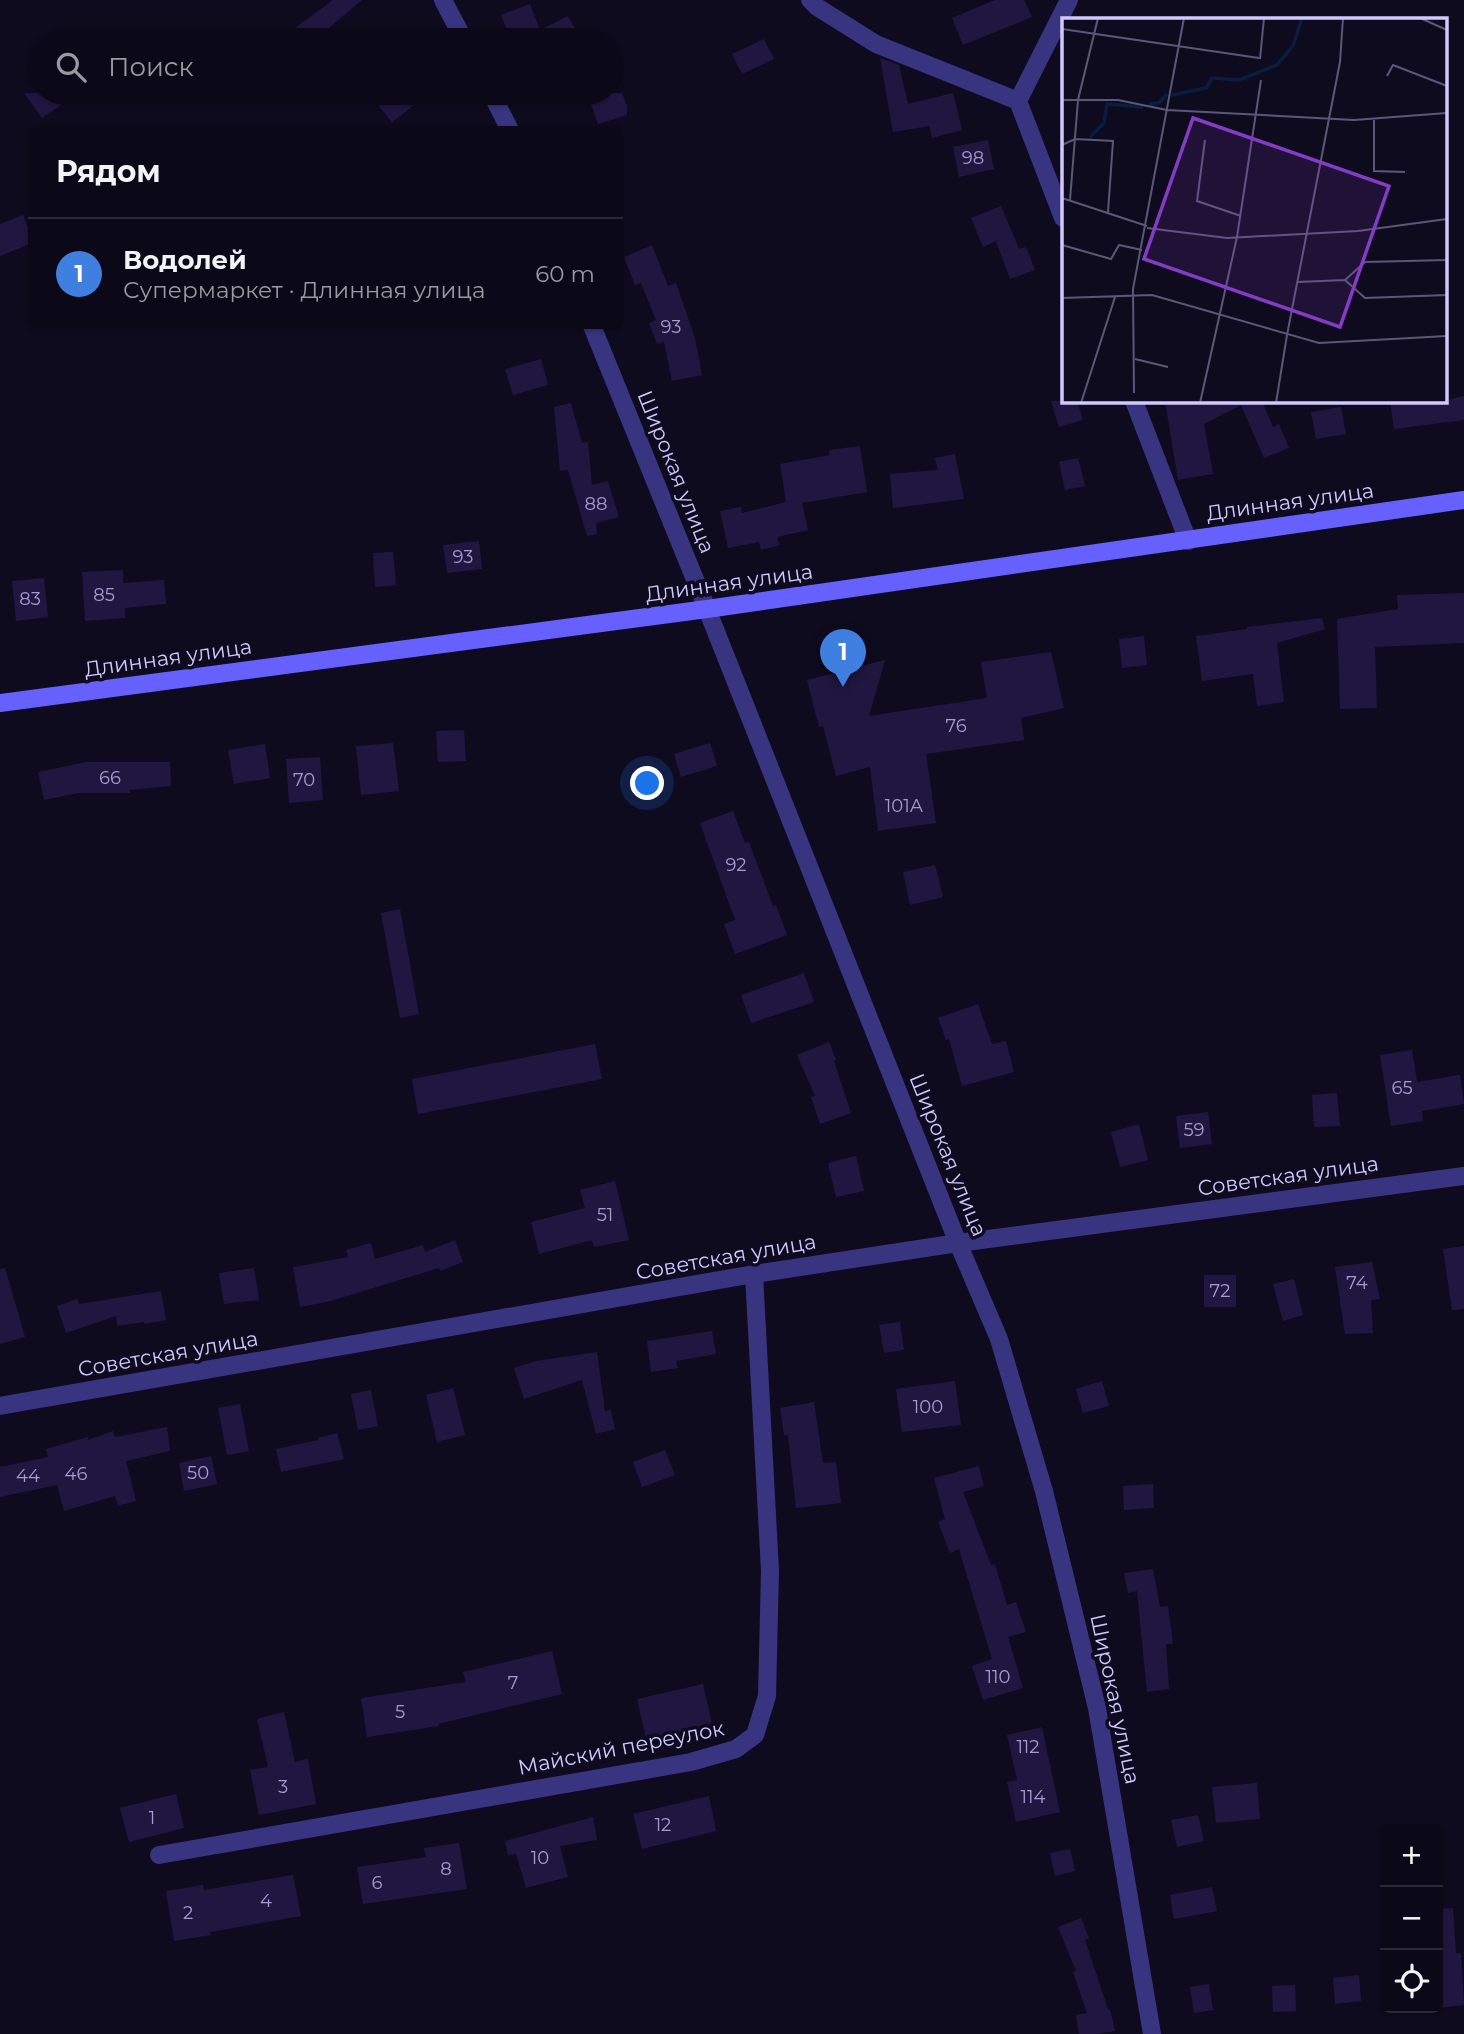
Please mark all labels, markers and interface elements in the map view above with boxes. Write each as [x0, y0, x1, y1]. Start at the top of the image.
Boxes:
inset map [1062, 18, 1446, 402]
search box [28, 28, 623, 105]
icon: search [52, 48, 90, 86]
text: Поиск [108, 51, 194, 83]
house number: 98 [962, 147, 984, 169]
text: Рядом [56, 153, 161, 190]
text: Водолей [123, 244, 247, 276]
text: 1 [74, 260, 84, 288]
text: 60 m [535, 260, 595, 288]
text: Супермаркет · Длинная улица [123, 276, 485, 304]
house number: 93 [661, 316, 681, 338]
street label: Широкая улица [632, 387, 720, 557]
street label: Длинная улица [1205, 477, 1375, 526]
house number: 88 [585, 493, 607, 515]
house number: 93 [453, 546, 473, 568]
street label: Длинная улица [644, 558, 814, 607]
house number: 85 [93, 584, 115, 606]
house number: 83 [19, 588, 41, 610]
pin: 1 [820, 629, 866, 687]
street label: Длинная улица [83, 633, 253, 682]
house number: 76 [945, 715, 967, 737]
your location [630, 766, 664, 800]
house number: 66 [99, 767, 121, 789]
house number: 70 [293, 769, 315, 791]
house number: 101А [885, 795, 924, 817]
house number: 92 [725, 854, 747, 876]
street label: Широкая улица [904, 1070, 992, 1240]
house number: 65 [1391, 1077, 1413, 1099]
house number: 59 [1183, 1119, 1205, 1141]
street label: Советская улица [1196, 1150, 1380, 1201]
house number: 51 [597, 1204, 613, 1226]
street label: Советская улица [634, 1228, 818, 1285]
house number: 74 [1346, 1272, 1368, 1294]
house number: 72 [1210, 1280, 1230, 1302]
street label: Советская улица [76, 1325, 260, 1382]
house number: 100 [913, 1396, 943, 1418]
house number: 50 [187, 1462, 209, 1484]
house number: 46 [65, 1463, 87, 1485]
house number: 44 [16, 1465, 40, 1487]
street label: Широкая улица [1085, 1612, 1146, 1786]
house number: 110 [986, 1666, 1010, 1688]
house number: 7 [508, 1672, 518, 1694]
house number: 5 [395, 1701, 405, 1723]
street label: Майский переулок [516, 1715, 726, 1780]
house number: 112 [1016, 1736, 1040, 1758]
house number: 3 [278, 1776, 288, 1798]
house number: 114 [1021, 1786, 1046, 1808]
house number: 1 [149, 1807, 155, 1829]
house number: 12 [655, 1814, 671, 1836]
map controls [1380, 1824, 1443, 2013]
button: + [1380, 1824, 1443, 1887]
house number: 10 [531, 1847, 549, 1869]
house number: 8 [440, 1858, 452, 1880]
house number: 6 [372, 1872, 383, 1894]
button: − [1380, 1887, 1443, 1950]
house number: 4 [260, 1890, 272, 1912]
house number: 2 [183, 1902, 193, 1924]
button: locate [1380, 1950, 1443, 2013]

